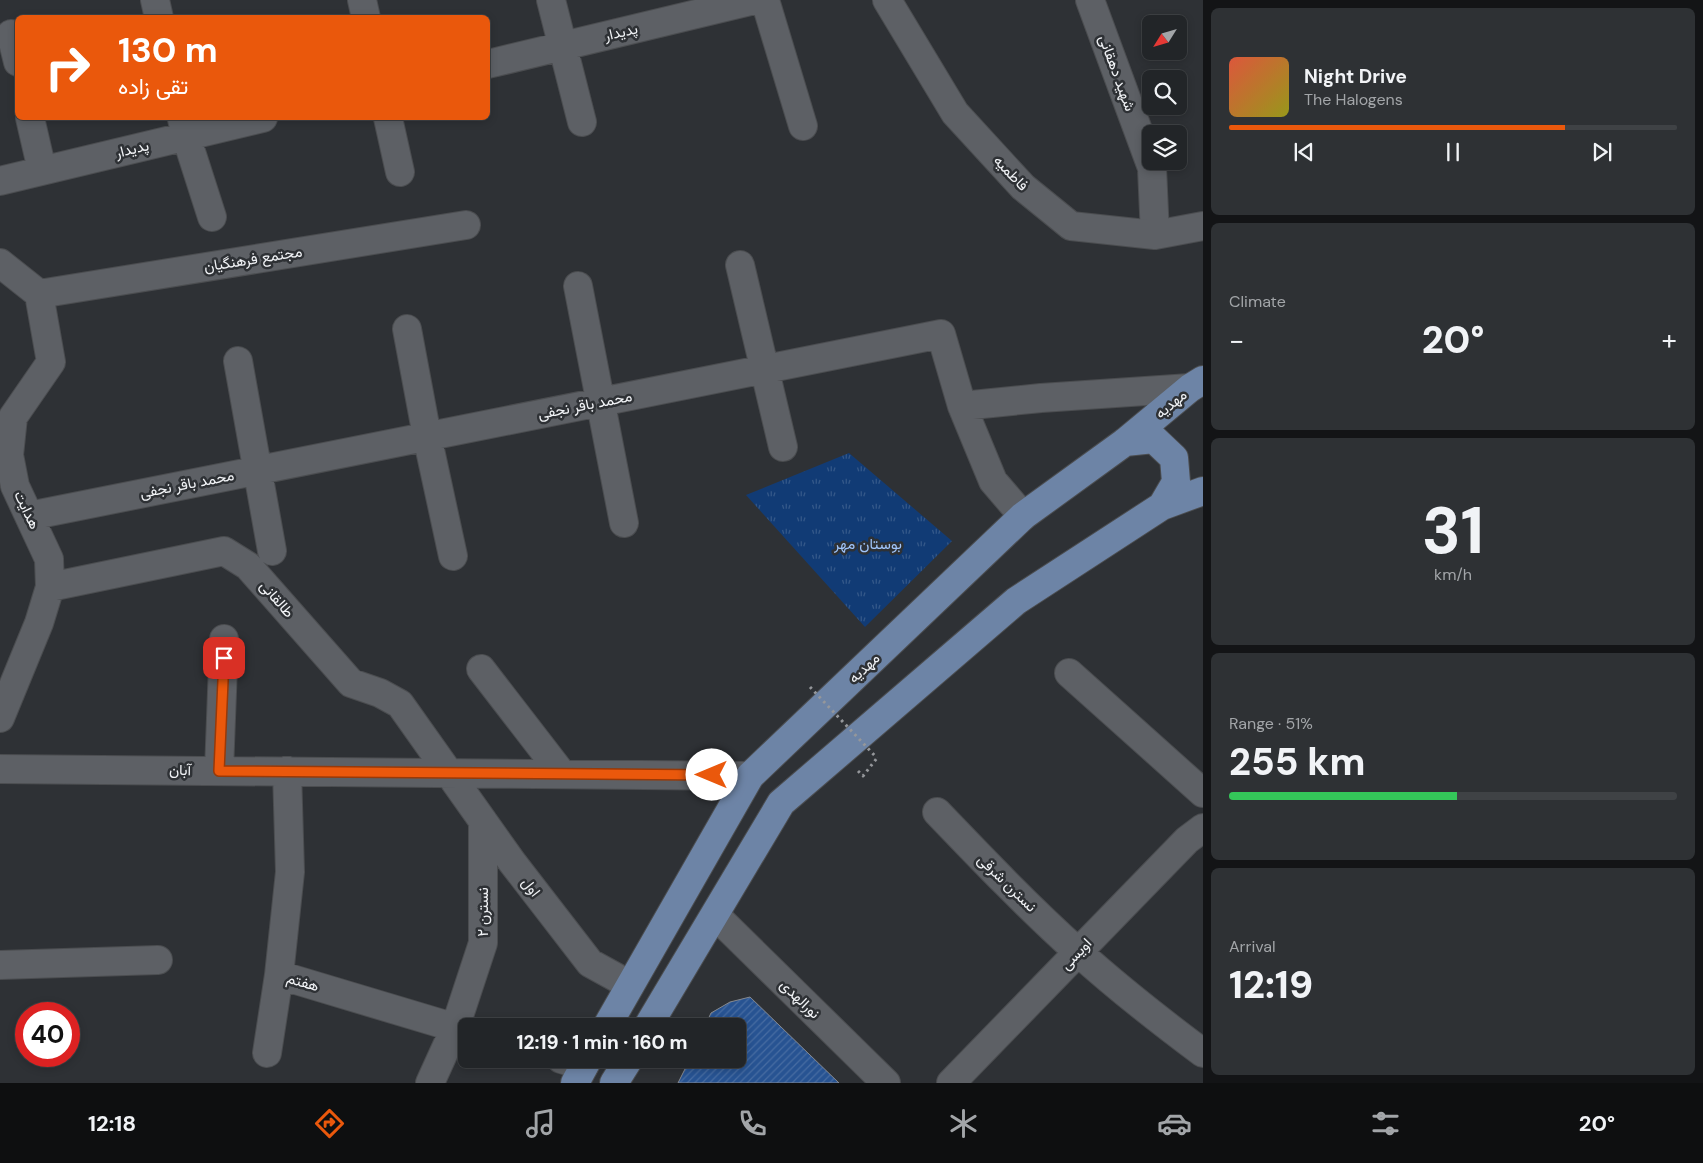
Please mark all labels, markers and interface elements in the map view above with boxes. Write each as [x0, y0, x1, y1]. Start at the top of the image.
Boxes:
north arrow [1142, 15, 1188, 60]
map controls [1142, 15, 1187, 170]
street label: پدیدار [601, 18, 640, 46]
text: 130 m [118, 27, 218, 73]
street label: شهید دهقانی [1094, 32, 1140, 114]
icon: right [35, 35, 100, 100]
text: Night Drive [1304, 64, 1407, 89]
button: search [1142, 70, 1187, 115]
text: تقی زاده [118, 72, 188, 101]
text: The Halogens [1304, 89, 1403, 110]
button: layers [1142, 125, 1187, 170]
street label: پدیدار [112, 135, 151, 163]
icon: previous [1290, 138, 1318, 166]
icon: pause [1439, 138, 1467, 166]
icon: next [1588, 138, 1616, 166]
street label: فاطمیه [989, 151, 1033, 195]
street label: مجتمع فرهنگیان [202, 241, 304, 278]
text: Climate [1229, 291, 1286, 312]
text: 20° [1422, 315, 1484, 365]
text: − [1229, 322, 1244, 359]
text: + [1662, 322, 1677, 359]
street label: مهدیه [1151, 385, 1191, 423]
street label: محمد باقر نجفی [536, 386, 634, 424]
street label: محمد باقر نجفی [138, 465, 236, 503]
street label: هدایت [9, 487, 45, 533]
text: 31 [1422, 489, 1484, 573]
park label: بوستان مهر [833, 534, 902, 554]
text: km/h [1434, 564, 1472, 585]
street label: طالقانی [255, 576, 299, 622]
pin [203, 637, 245, 679]
icon: arrive [210, 644, 238, 672]
street label: مهدیه [844, 648, 884, 688]
text: Range · 51% [1229, 713, 1313, 734]
text: 255 km [1229, 737, 1365, 787]
position arrow [685, 748, 737, 800]
street label: آبان [169, 760, 193, 780]
street label: نسترن شرقی [973, 850, 1041, 916]
street label: اول [517, 873, 545, 901]
street label: نسترن ۲ [473, 887, 493, 937]
street label: اویسی [1056, 934, 1096, 974]
text: Arrival [1229, 936, 1276, 957]
text: 12:19 [1229, 960, 1313, 1010]
street label: هفتم [284, 968, 322, 996]
street label: نورالهدی [775, 975, 825, 1023]
speed limit sign: 40 [15, 1002, 80, 1067]
text: 12:19 · 1 min · 160 m [517, 1030, 687, 1055]
icon: directions [312, 1106, 347, 1141]
icon: music [523, 1106, 558, 1141]
icon: phone [735, 1106, 770, 1141]
icon: climate [946, 1106, 981, 1141]
icon: car [1157, 1106, 1192, 1141]
icon: filters [1368, 1106, 1403, 1141]
text: 12:18 [88, 1109, 136, 1138]
text: 20° [1579, 1109, 1615, 1138]

